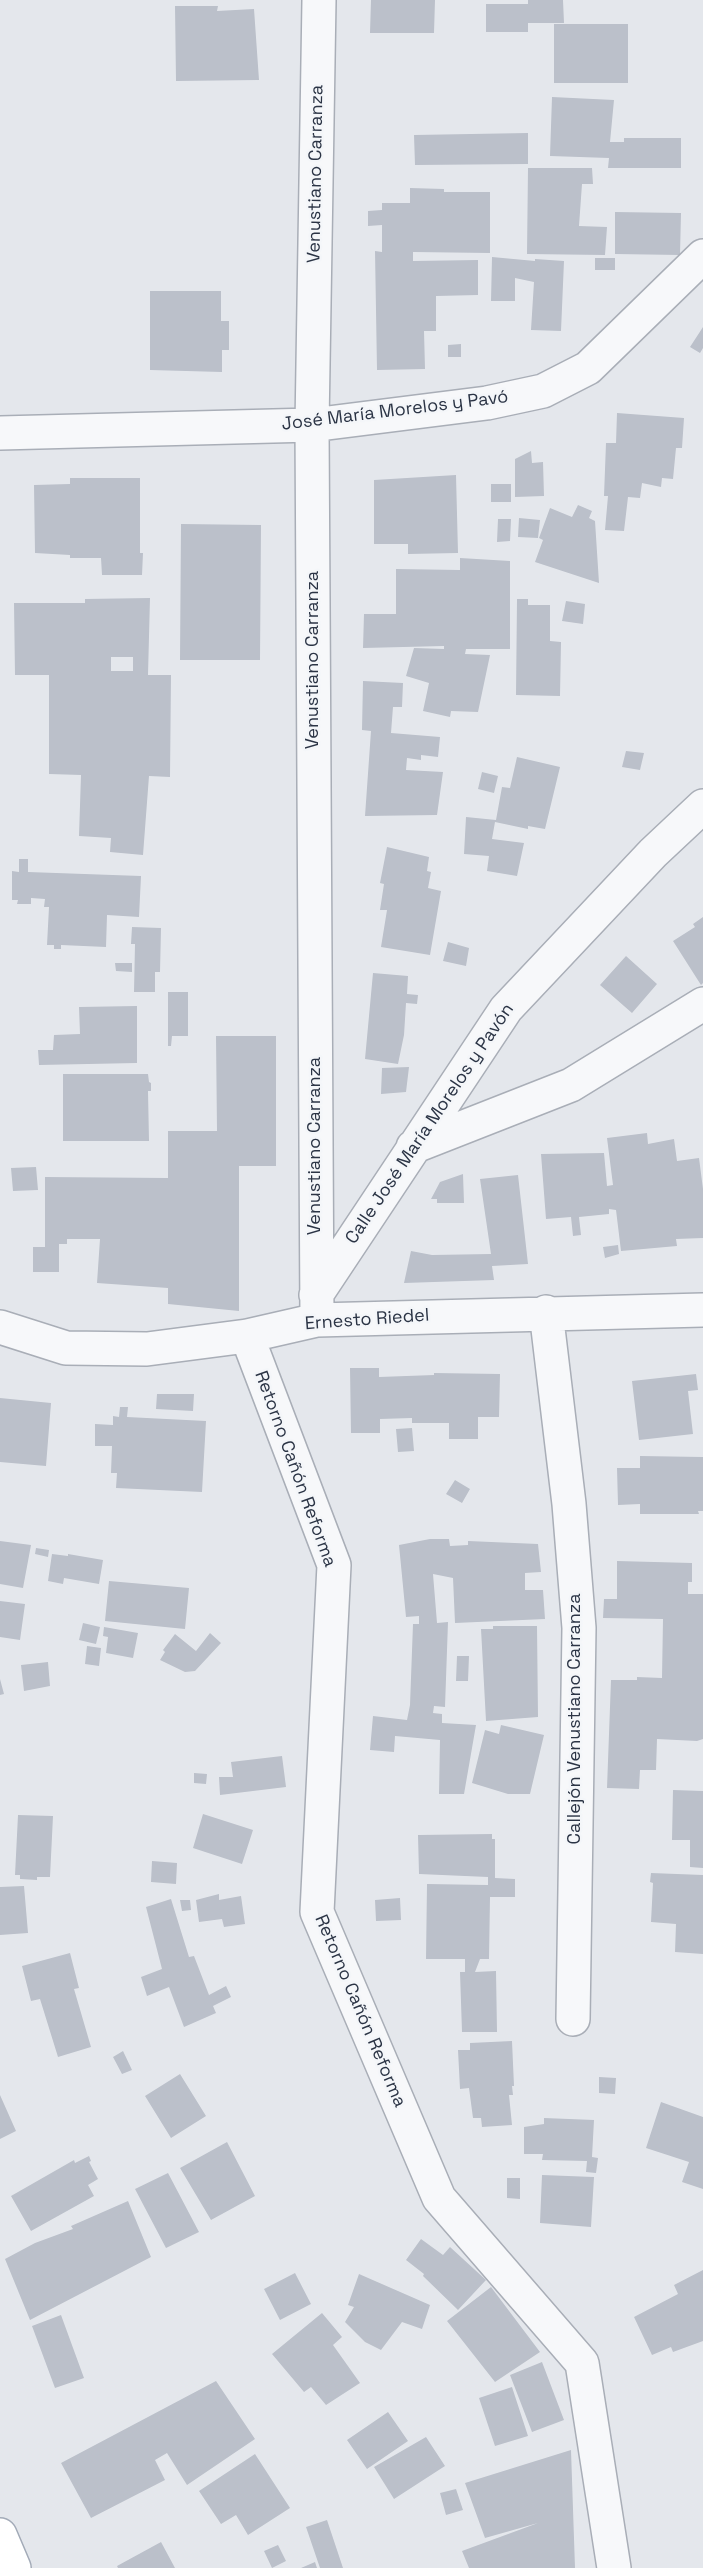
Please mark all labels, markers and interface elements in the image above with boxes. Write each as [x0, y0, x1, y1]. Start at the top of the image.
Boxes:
street label: Venustiano Carranza [304, 85, 328, 263]
street label: José María Morelos y Pavó [280, 386, 510, 436]
street label: Venustiano Carranza [302, 571, 324, 749]
street label: Calle José María Morelos y Pavón [341, 1000, 519, 1248]
street label: Venustiano Carranza [304, 1057, 326, 1235]
street label: Ernesto Riedel [304, 1305, 430, 1335]
street label: Retorno Cañón Reforma [249, 1368, 341, 1570]
street label: Callejón Venustiano Carranza [564, 1594, 586, 1844]
street label: Retorno Cañón Reforma [310, 1912, 410, 2110]

